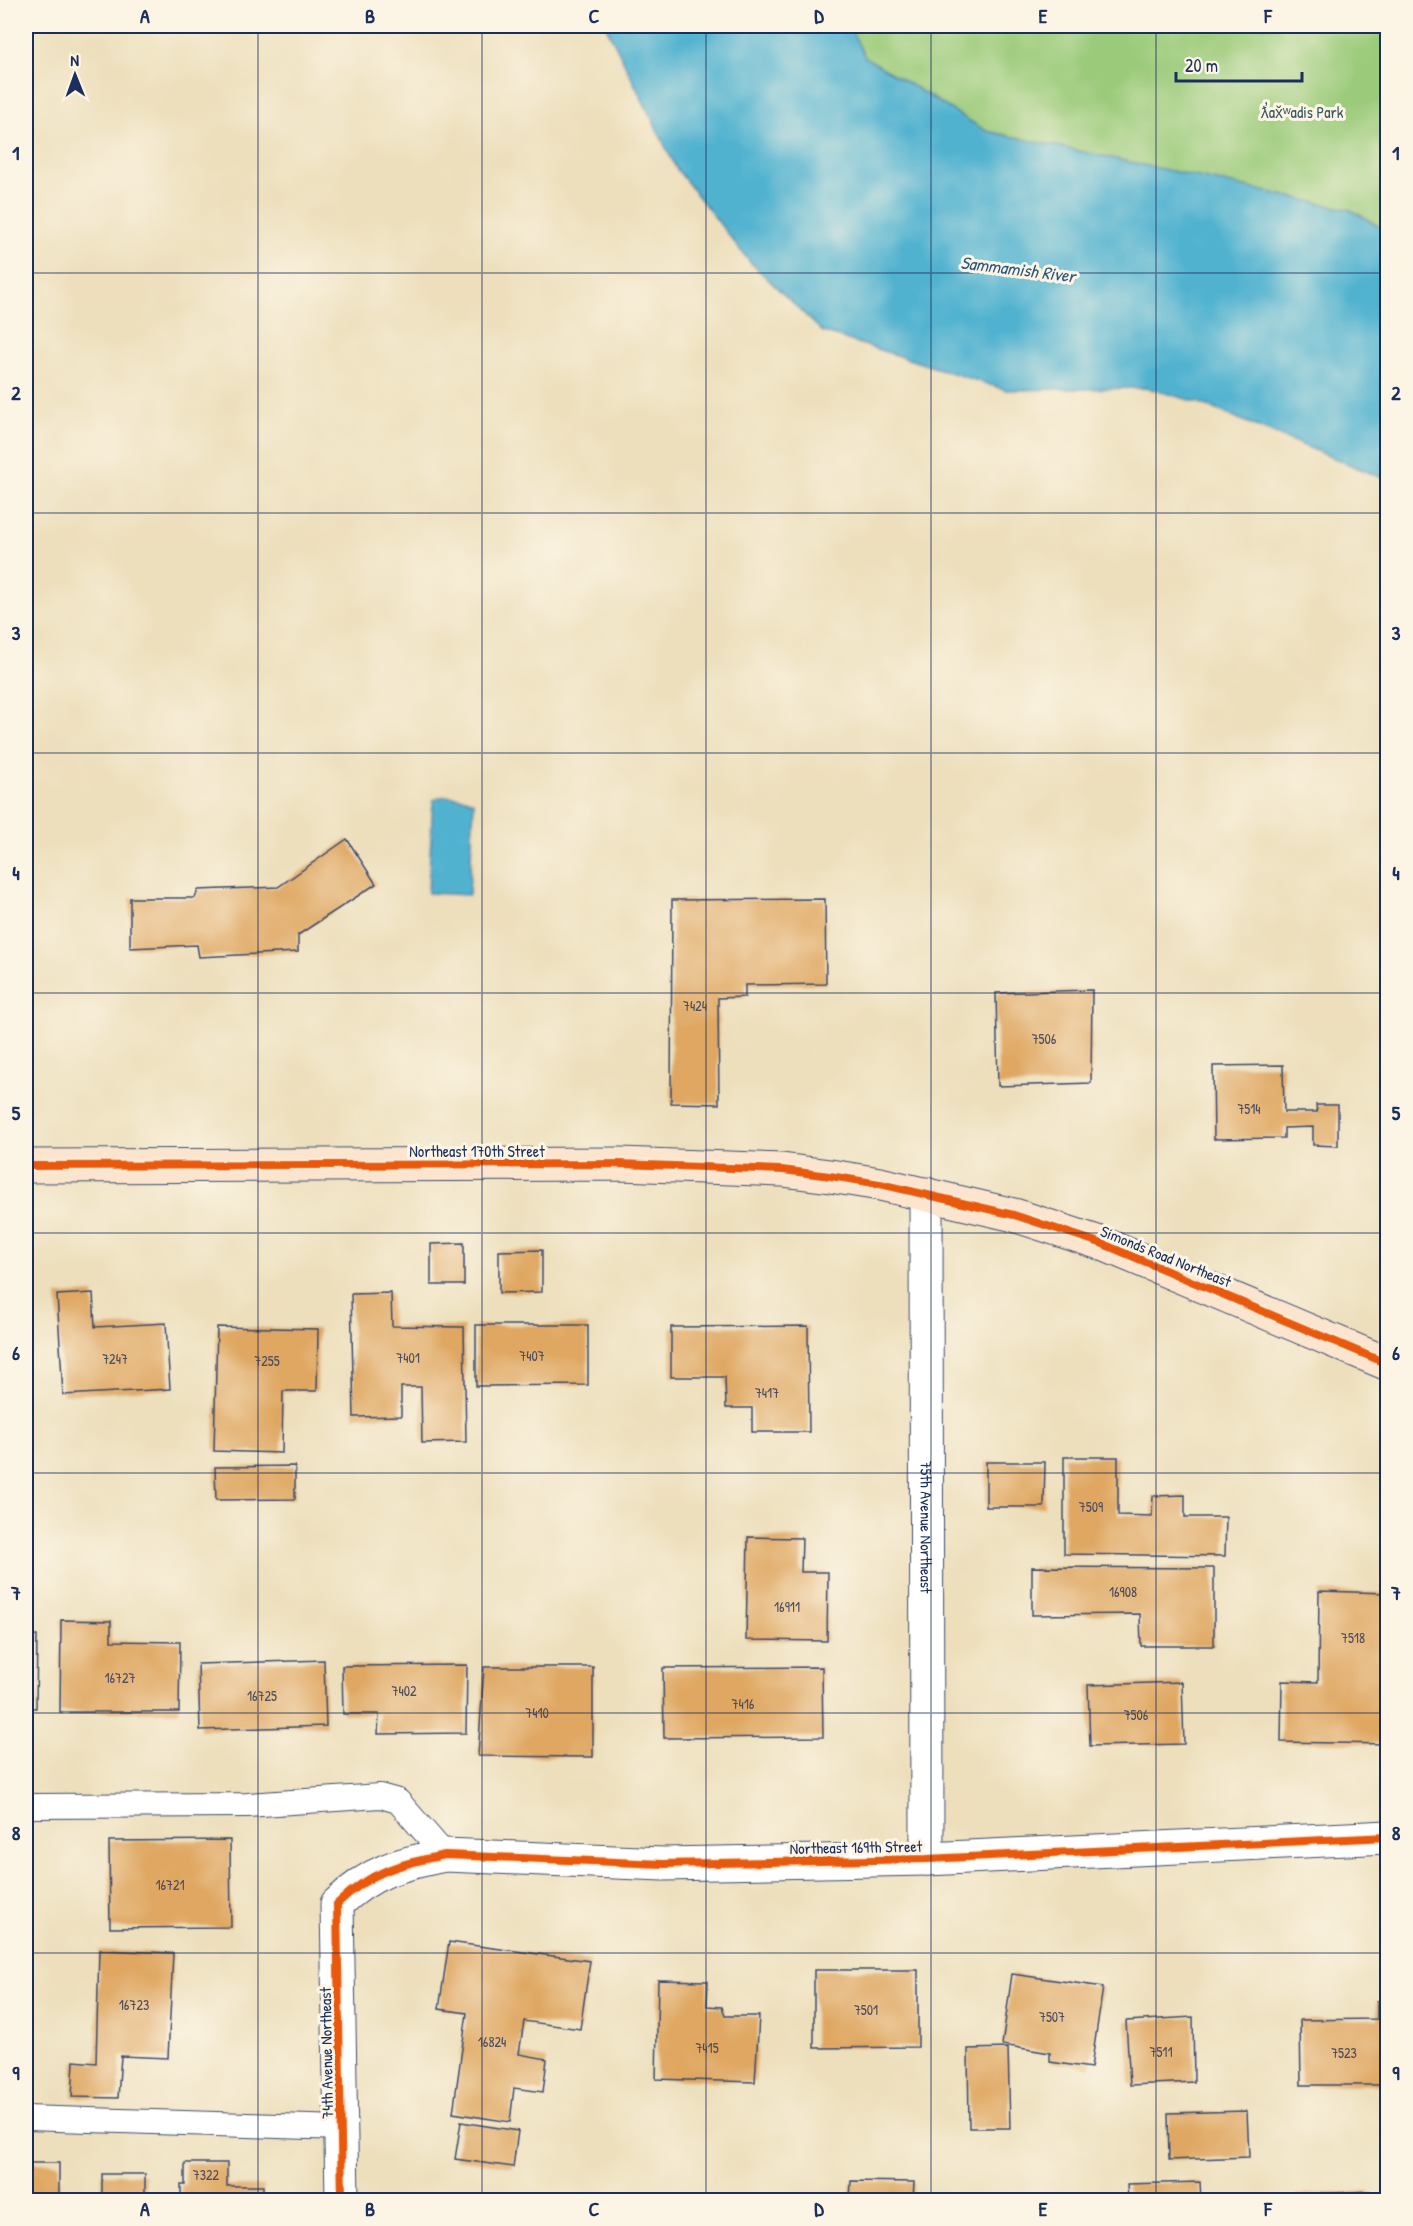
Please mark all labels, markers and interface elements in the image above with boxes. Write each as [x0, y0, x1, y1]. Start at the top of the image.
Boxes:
text: A [140, 2, 150, 29]
text: B [365, 2, 375, 29]
text: C [589, 2, 600, 29]
text: D [814, 2, 824, 29]
text: E [1039, 2, 1048, 29]
text: F [1263, 2, 1273, 29]
north arrow [45, 45, 105, 105]
scale bar [1176, 45, 1302, 83]
text: N [70, 49, 80, 71]
text: 20 m [1185, 53, 1218, 78]
park label: ƛ̕ax̌ʷadis Park [1261, 101, 1344, 123]
text: 1 [12, 139, 20, 166]
text: 1 [1392, 139, 1400, 166]
water label: Sammamish River [959, 250, 1079, 289]
text: 2 [11, 379, 21, 406]
text: 2 [1391, 379, 1401, 406]
text: 3 [12, 619, 21, 646]
text: 3 [1392, 619, 1401, 646]
text: 4 [12, 859, 20, 886]
text: 4 [1392, 859, 1400, 886]
house number: 7424 [683, 996, 707, 1015]
house number: 7506 [1032, 1029, 1057, 1048]
text: 5 [12, 1099, 21, 1126]
house number: 7514 [1237, 1099, 1261, 1118]
text: 5 [1392, 1099, 1401, 1126]
street label: Northeast 170th Street [409, 1140, 545, 1162]
street label: Simonds Road Northeast [1097, 1220, 1235, 1292]
text: 6 [12, 1339, 20, 1366]
text: 6 [1392, 1339, 1400, 1366]
house number: 7407 [519, 1346, 545, 1365]
house number: 7401 [396, 1348, 420, 1367]
house number: 7247 [102, 1349, 128, 1368]
house number: 7255 [254, 1351, 280, 1370]
house number: 7417 [755, 1383, 779, 1402]
street label: 75th Avenue Northeast [915, 1461, 938, 1594]
house number: 7509 [1079, 1497, 1103, 1516]
text: 7 [10, 1579, 21, 1606]
text: 7 [1390, 1579, 1401, 1606]
house number: 16908 [1109, 1582, 1137, 1601]
house number: 16911 [774, 1597, 800, 1616]
house number: 7518 [1341, 1628, 1365, 1647]
house number: 16727 [104, 1668, 136, 1687]
house number: 7402 [391, 1681, 417, 1700]
house number: 16725 [247, 1686, 277, 1705]
house number: 7416 [732, 1694, 755, 1713]
house number: 7410 [525, 1703, 549, 1722]
house number: 7506 [1124, 1705, 1149, 1724]
text: 8 [12, 1819, 21, 1846]
text: 8 [1392, 1819, 1401, 1846]
street label: Northeast 169th Street [790, 1835, 923, 1859]
house number: 16721 [155, 1875, 185, 1894]
street label: 74th Avenue Northeast [314, 1986, 338, 2119]
house number: 16723 [119, 1995, 149, 2014]
house number: 7501 [854, 2000, 878, 2019]
house number: 7507 [1039, 2007, 1065, 2026]
house number: 16824 [478, 2032, 506, 2051]
house number: 7415 [695, 2038, 719, 2057]
house number: 7511 [1149, 2042, 1173, 2061]
house number: 7523 [1331, 2043, 1357, 2062]
text: 9 [12, 2059, 20, 2086]
text: 9 [1392, 2059, 1400, 2086]
house number: 7322 [193, 2165, 220, 2184]
text: A [140, 2195, 150, 2222]
text: B [365, 2195, 375, 2222]
text: C [589, 2195, 600, 2222]
text: D [814, 2195, 824, 2222]
text: E [1039, 2195, 1048, 2222]
text: F [1263, 2195, 1273, 2222]

